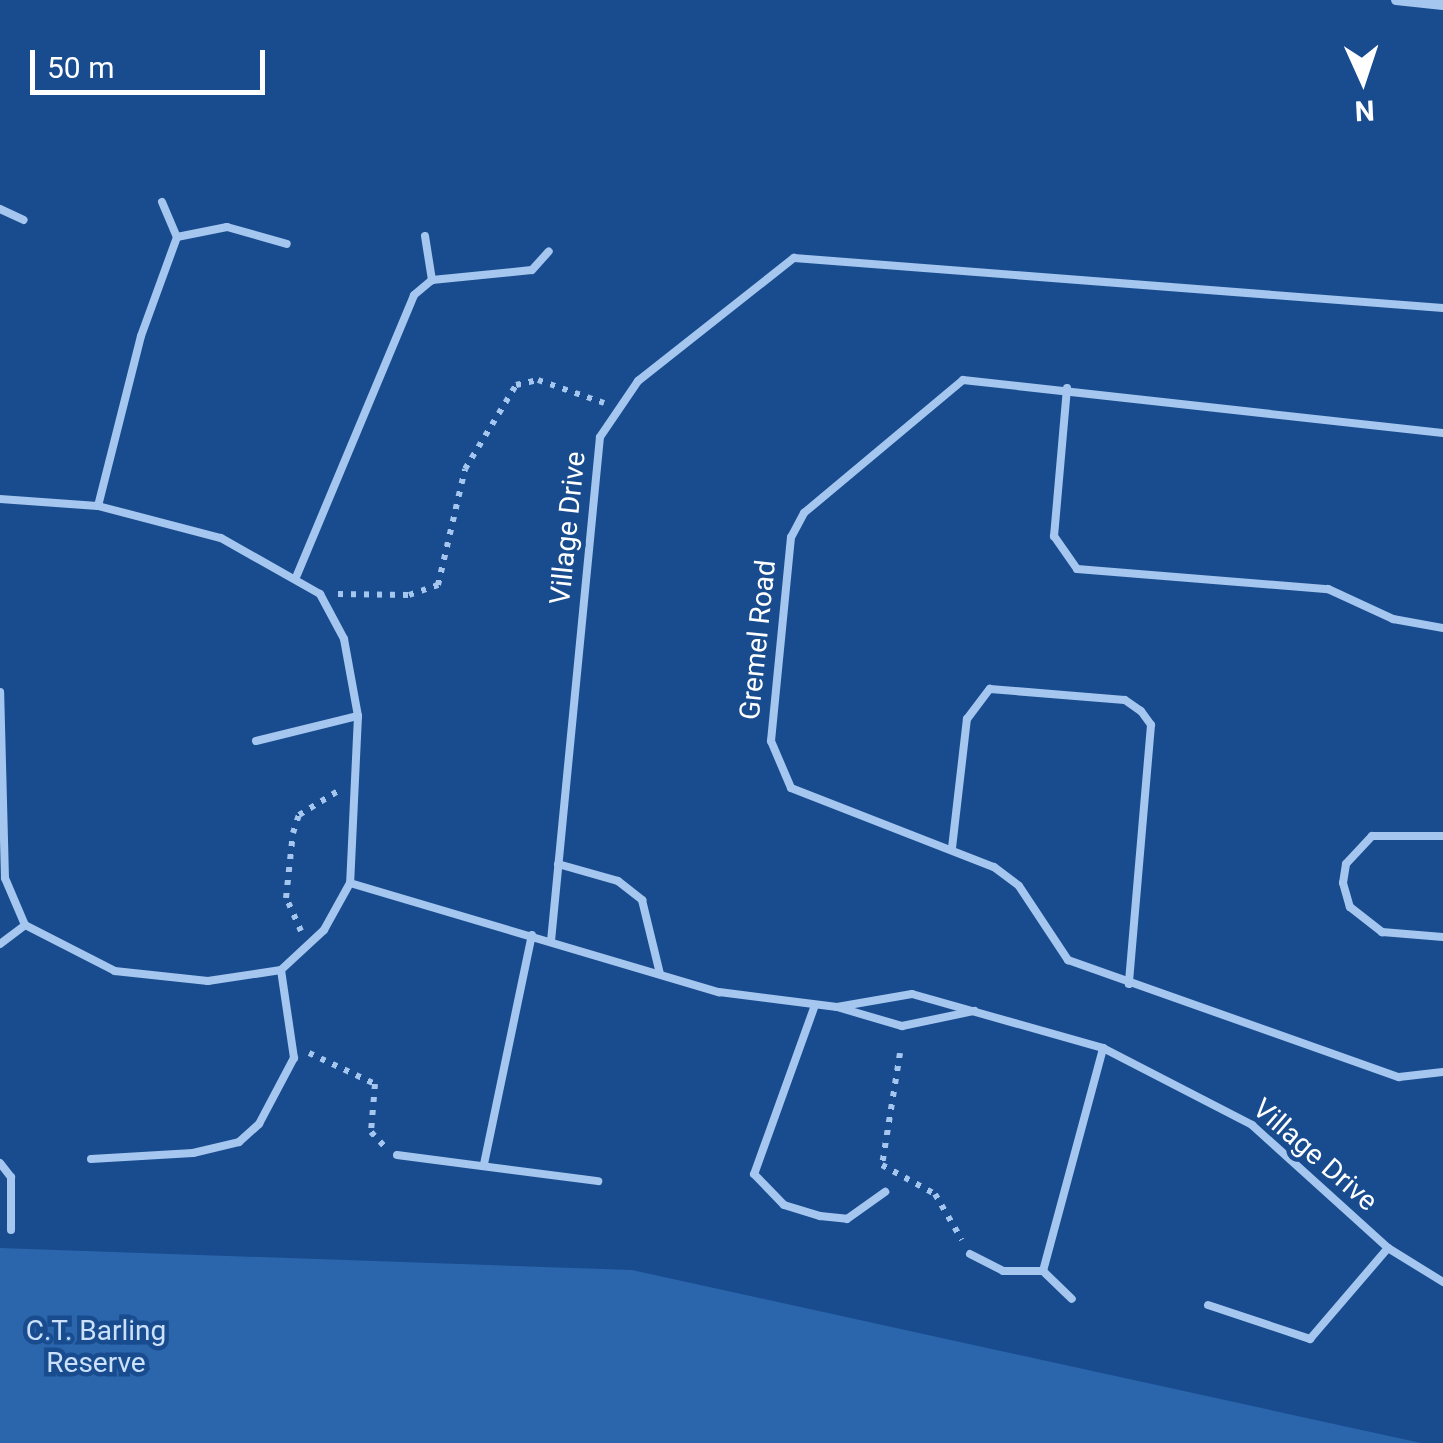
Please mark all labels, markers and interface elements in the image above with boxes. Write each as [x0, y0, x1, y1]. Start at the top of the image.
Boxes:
scale bar [35, 30, 270, 92]
north arrow [1313, 30, 1413, 130]
text: 50 m [47, 50, 114, 85]
text: N [1354, 93, 1375, 127]
street label: Village Drive [543, 450, 593, 606]
street label: Gremel Road [733, 558, 783, 722]
street label: Village Drive [1246, 1092, 1384, 1218]
park label: C.T. Barling Reserve [26, 1314, 166, 1380]

